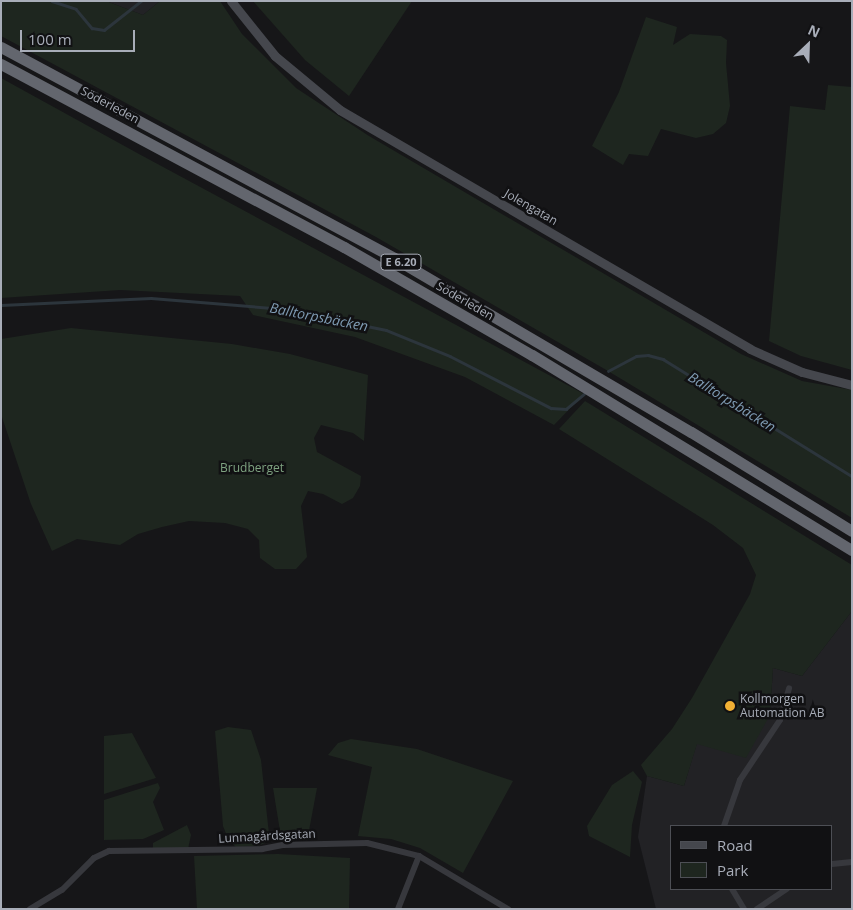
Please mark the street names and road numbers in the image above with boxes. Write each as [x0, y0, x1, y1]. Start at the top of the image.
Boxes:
street label: Söderleden [78, 84, 142, 126]
street label: Jolengatan [502, 186, 560, 228]
road number: E 6.20 [380, 253, 422, 270]
street label: Söderleden [434, 279, 496, 323]
street label: Lunnagårdsgatan [218, 826, 316, 846]

